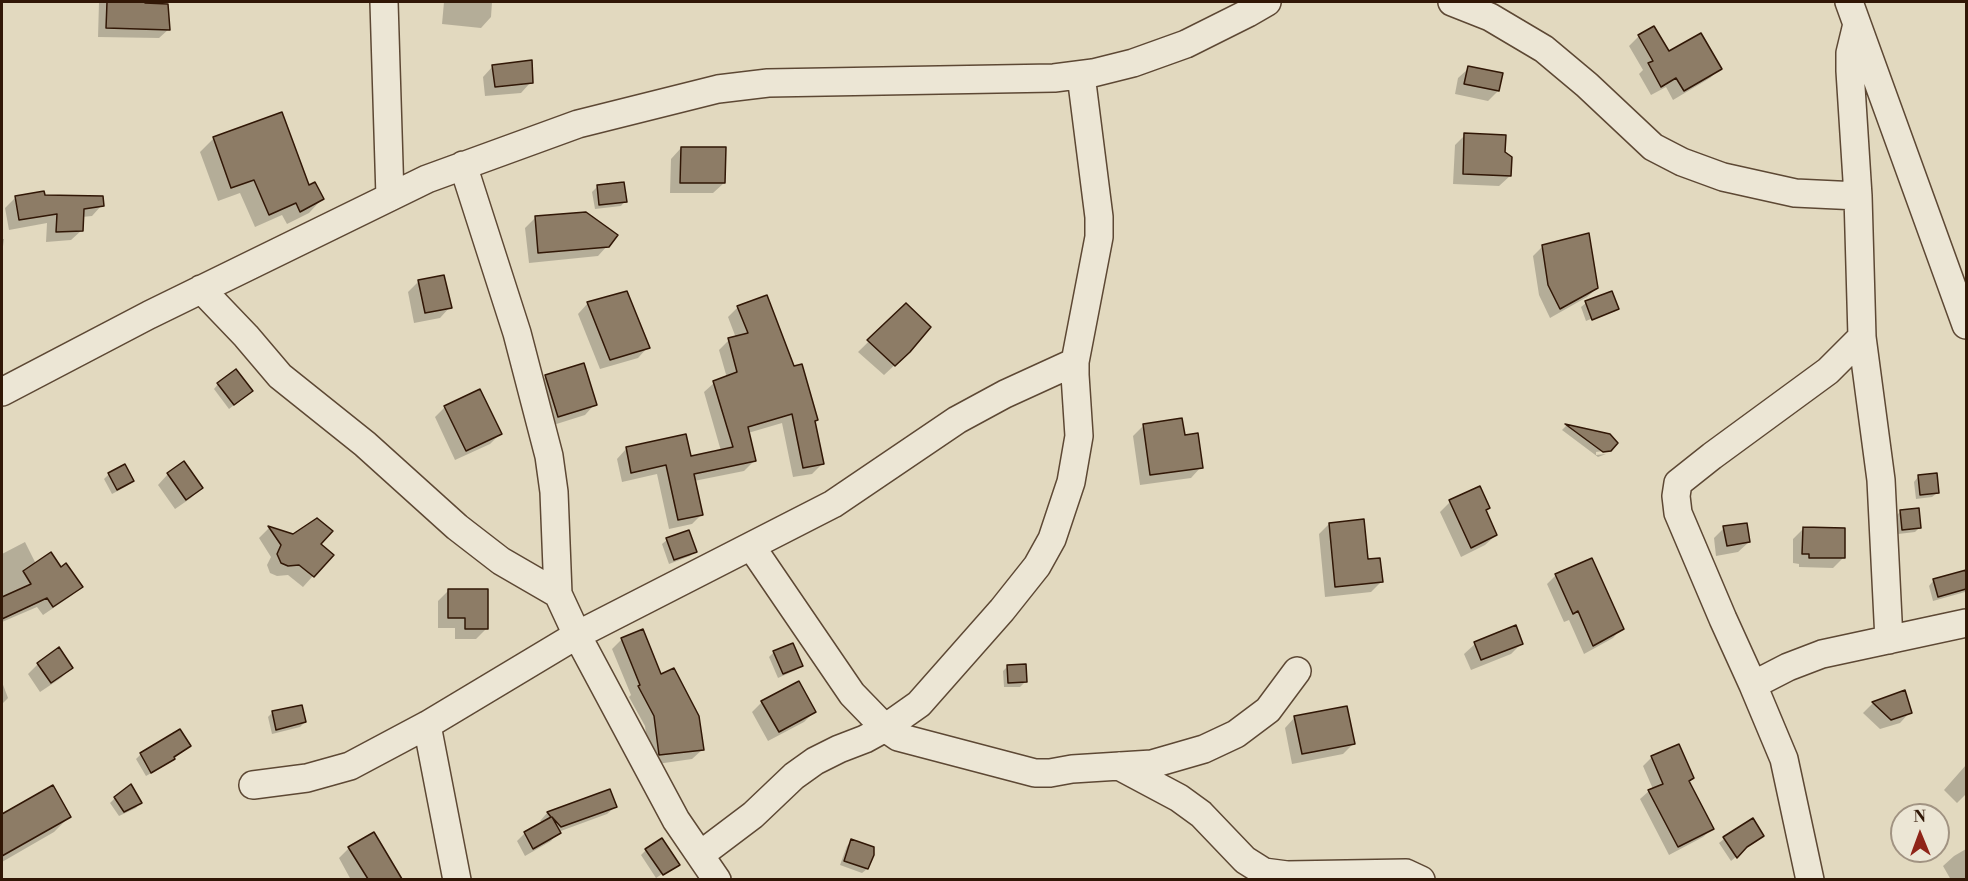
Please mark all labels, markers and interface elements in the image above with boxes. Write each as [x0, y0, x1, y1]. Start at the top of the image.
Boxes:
north arrow [1890, 803, 1950, 863]
text: N [1913, 807, 1926, 827]

